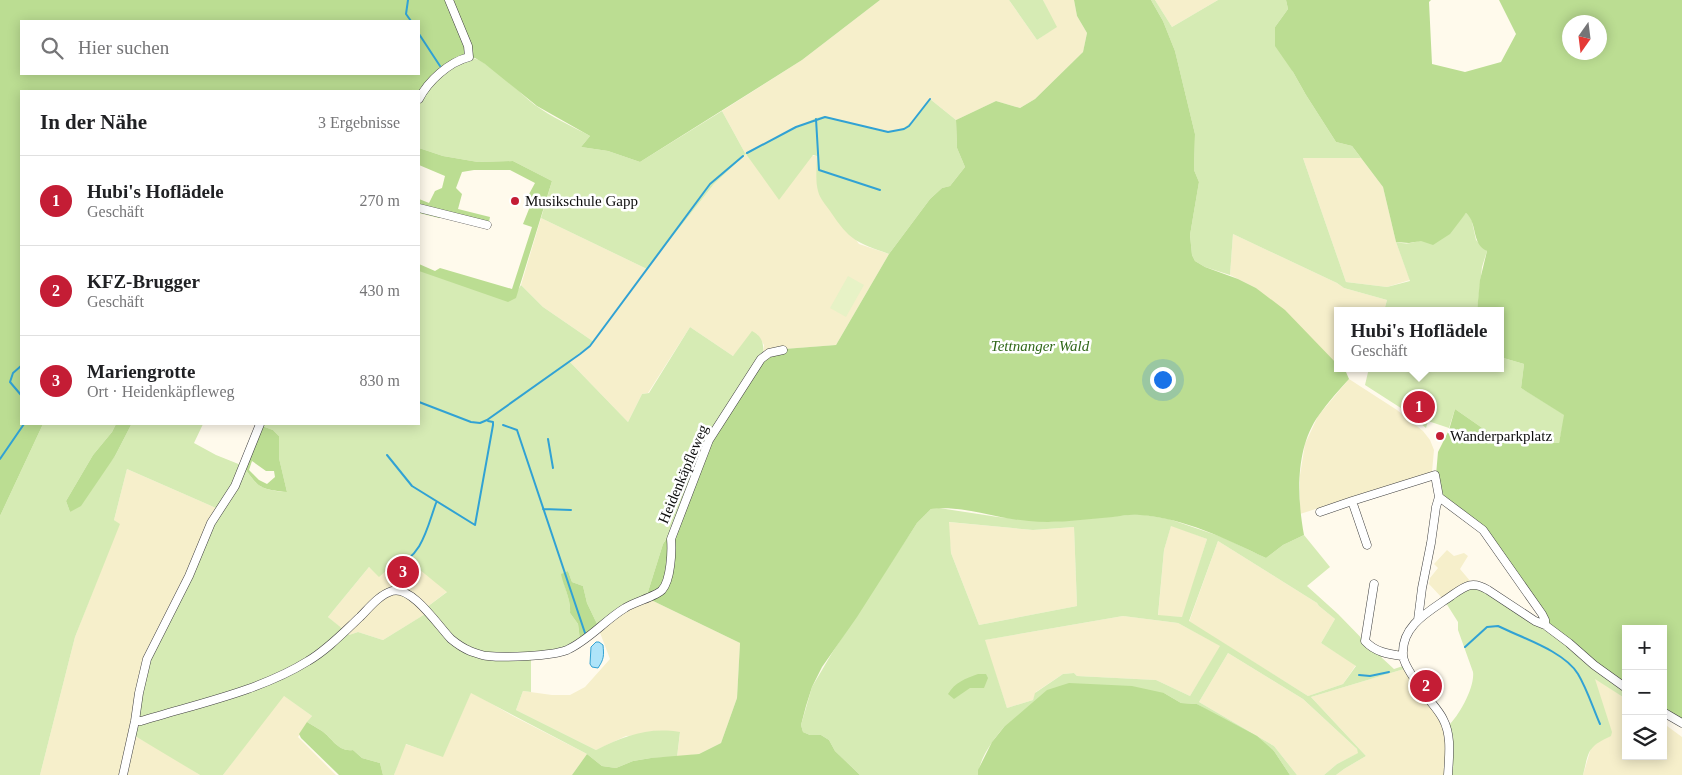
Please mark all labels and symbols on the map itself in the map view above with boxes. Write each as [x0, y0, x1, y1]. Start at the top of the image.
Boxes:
north arrow [1562, 15, 1607, 60]
place label: Musikschule Gapp [525, 193, 638, 209]
marker: Musikschule Gapp [509, 195, 521, 207]
park label: Tettnanger Wald [991, 338, 1090, 354]
your location [1150, 367, 1176, 393]
pin: 1 [1403, 388, 1435, 426]
street label: Heidenkäpfleweg [655, 422, 711, 526]
place label: Wanderparkplatz [1450, 428, 1552, 444]
marker: Wanderparkplatz [1434, 430, 1446, 442]
pin: 3 [387, 553, 419, 591]
pin: 2 [1410, 667, 1442, 705]

